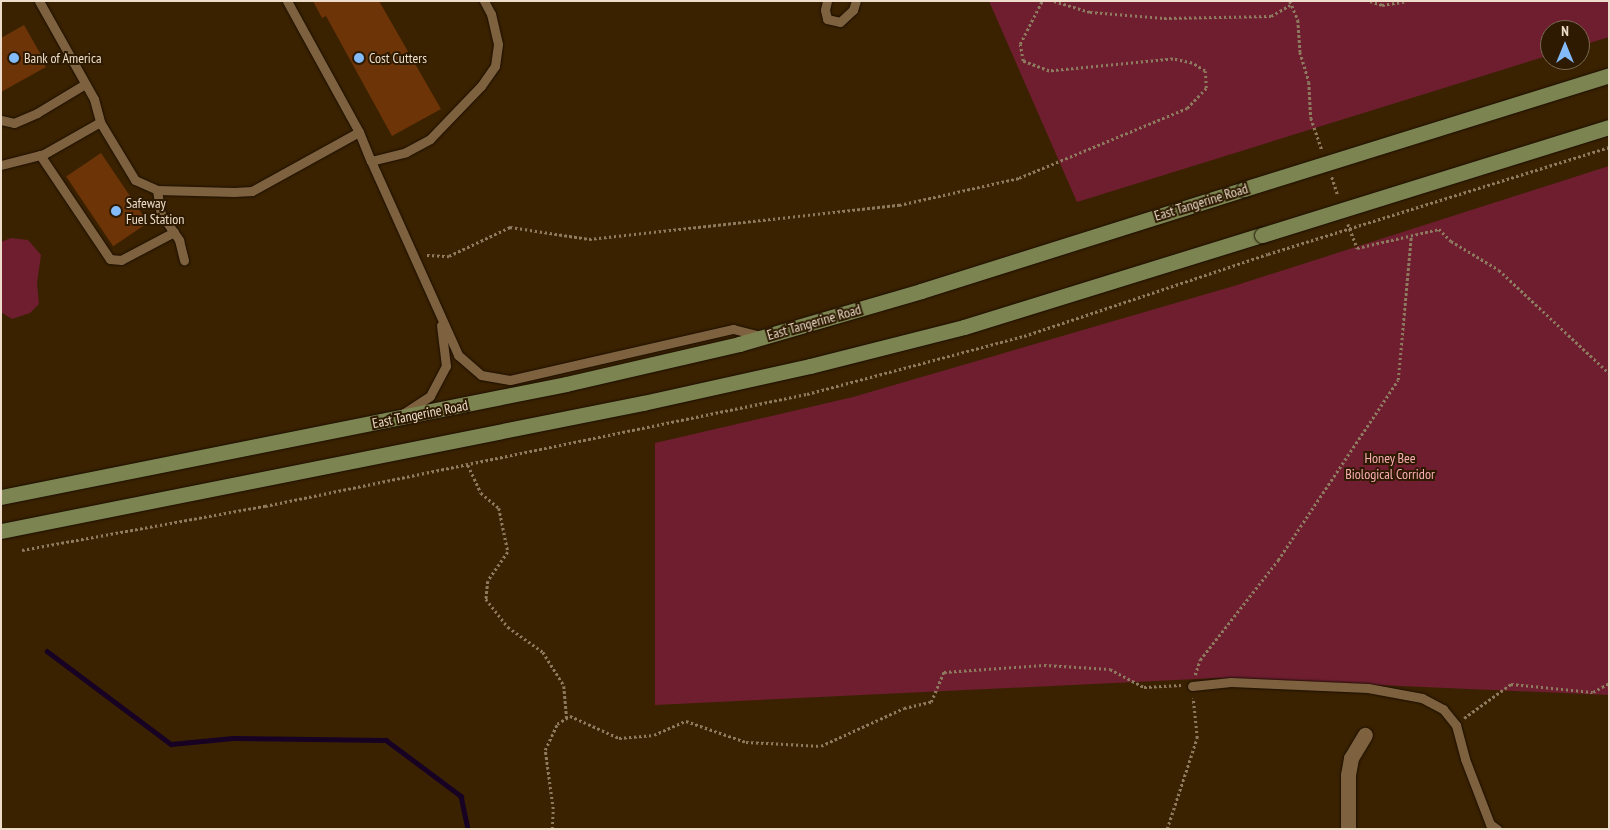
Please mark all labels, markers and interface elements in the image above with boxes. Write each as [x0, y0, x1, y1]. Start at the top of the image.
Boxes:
north arrow [1540, 20, 1590, 70]
text: N [1561, 22, 1569, 40]
place label: Bank of America [24, 50, 102, 66]
place label: Cost Cutters [369, 50, 427, 66]
marker: Bank of America [8, 52, 20, 64]
marker: Cost Cutters [353, 52, 365, 64]
street label: East Tangerine Road [1152, 180, 1250, 224]
place label: Safeway Fuel Station [126, 195, 184, 228]
marker: Safeway Fuel Station [110, 205, 122, 217]
street label: East Tangerine Road [765, 300, 863, 344]
street label: East Tangerine Road [371, 396, 469, 432]
park label: Honey Bee Biological Corridor [1345, 450, 1435, 482]

